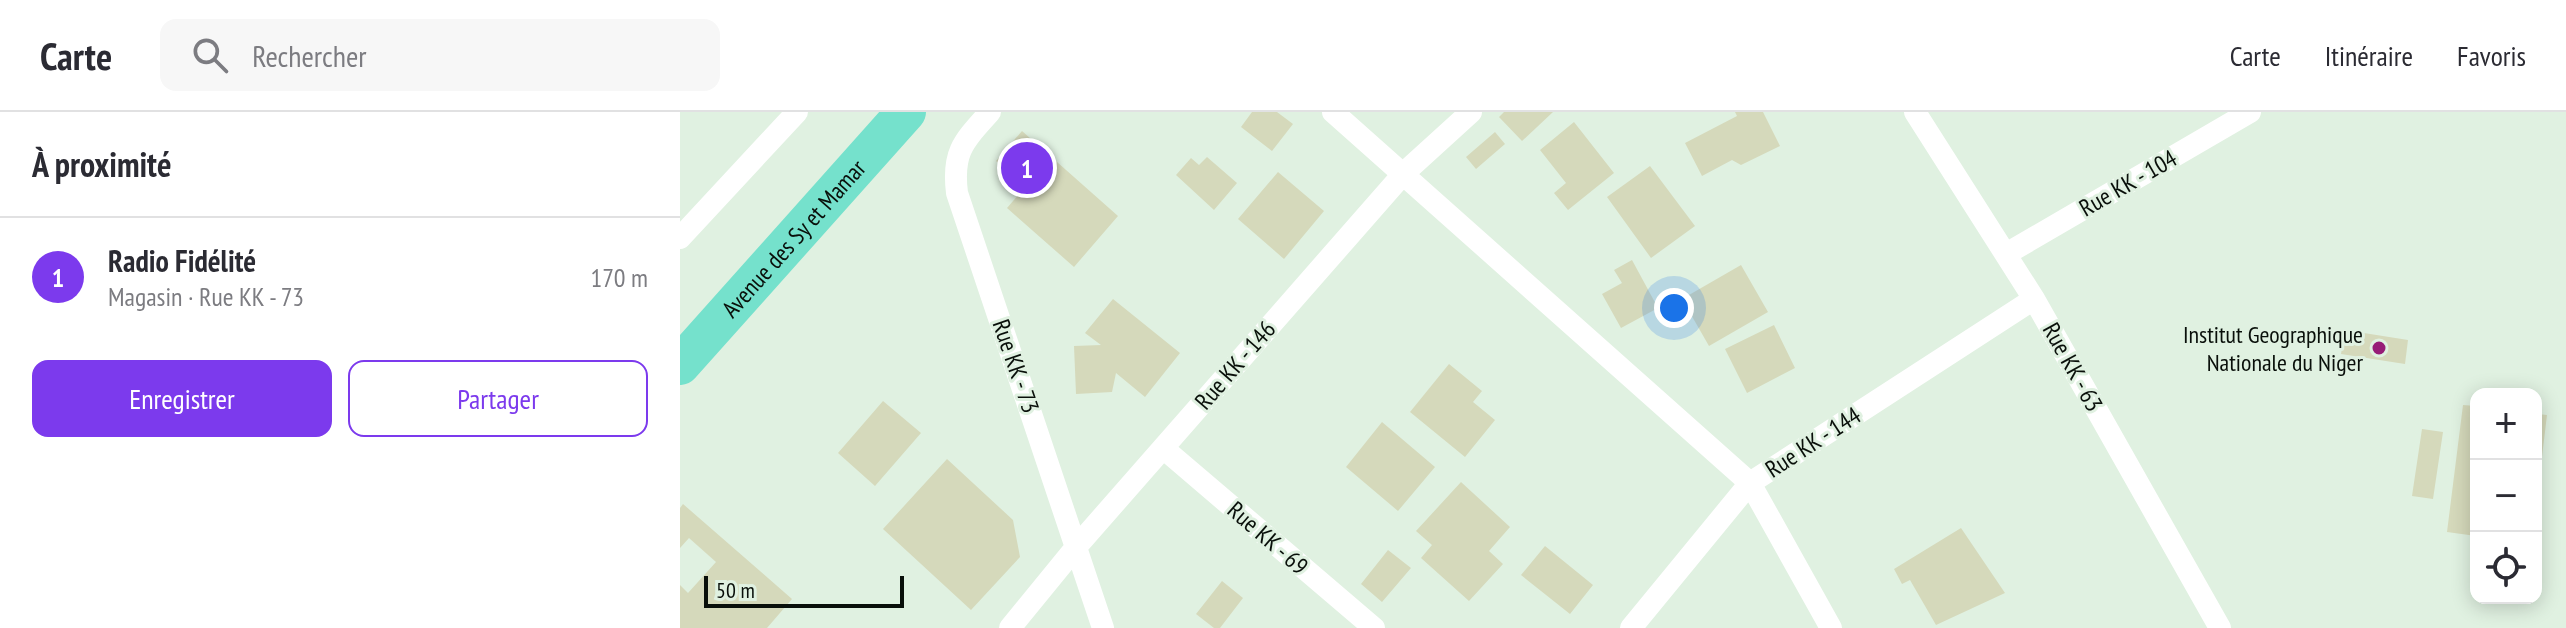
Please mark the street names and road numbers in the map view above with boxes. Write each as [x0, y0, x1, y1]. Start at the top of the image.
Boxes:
street label: Rue KK - 104 [2074, 143, 2183, 223]
street label: Avenue des Sy et Mamar [715, 152, 872, 324]
street label: Rue KK - 146 [1188, 314, 1282, 416]
street label: Rue KK - 73 [986, 315, 1046, 417]
street label: Rue KK - 63 [2036, 317, 2110, 417]
street label: Rue KK - 144 [1759, 400, 1867, 484]
street label: Rue KK - 69 [1221, 494, 1315, 582]

